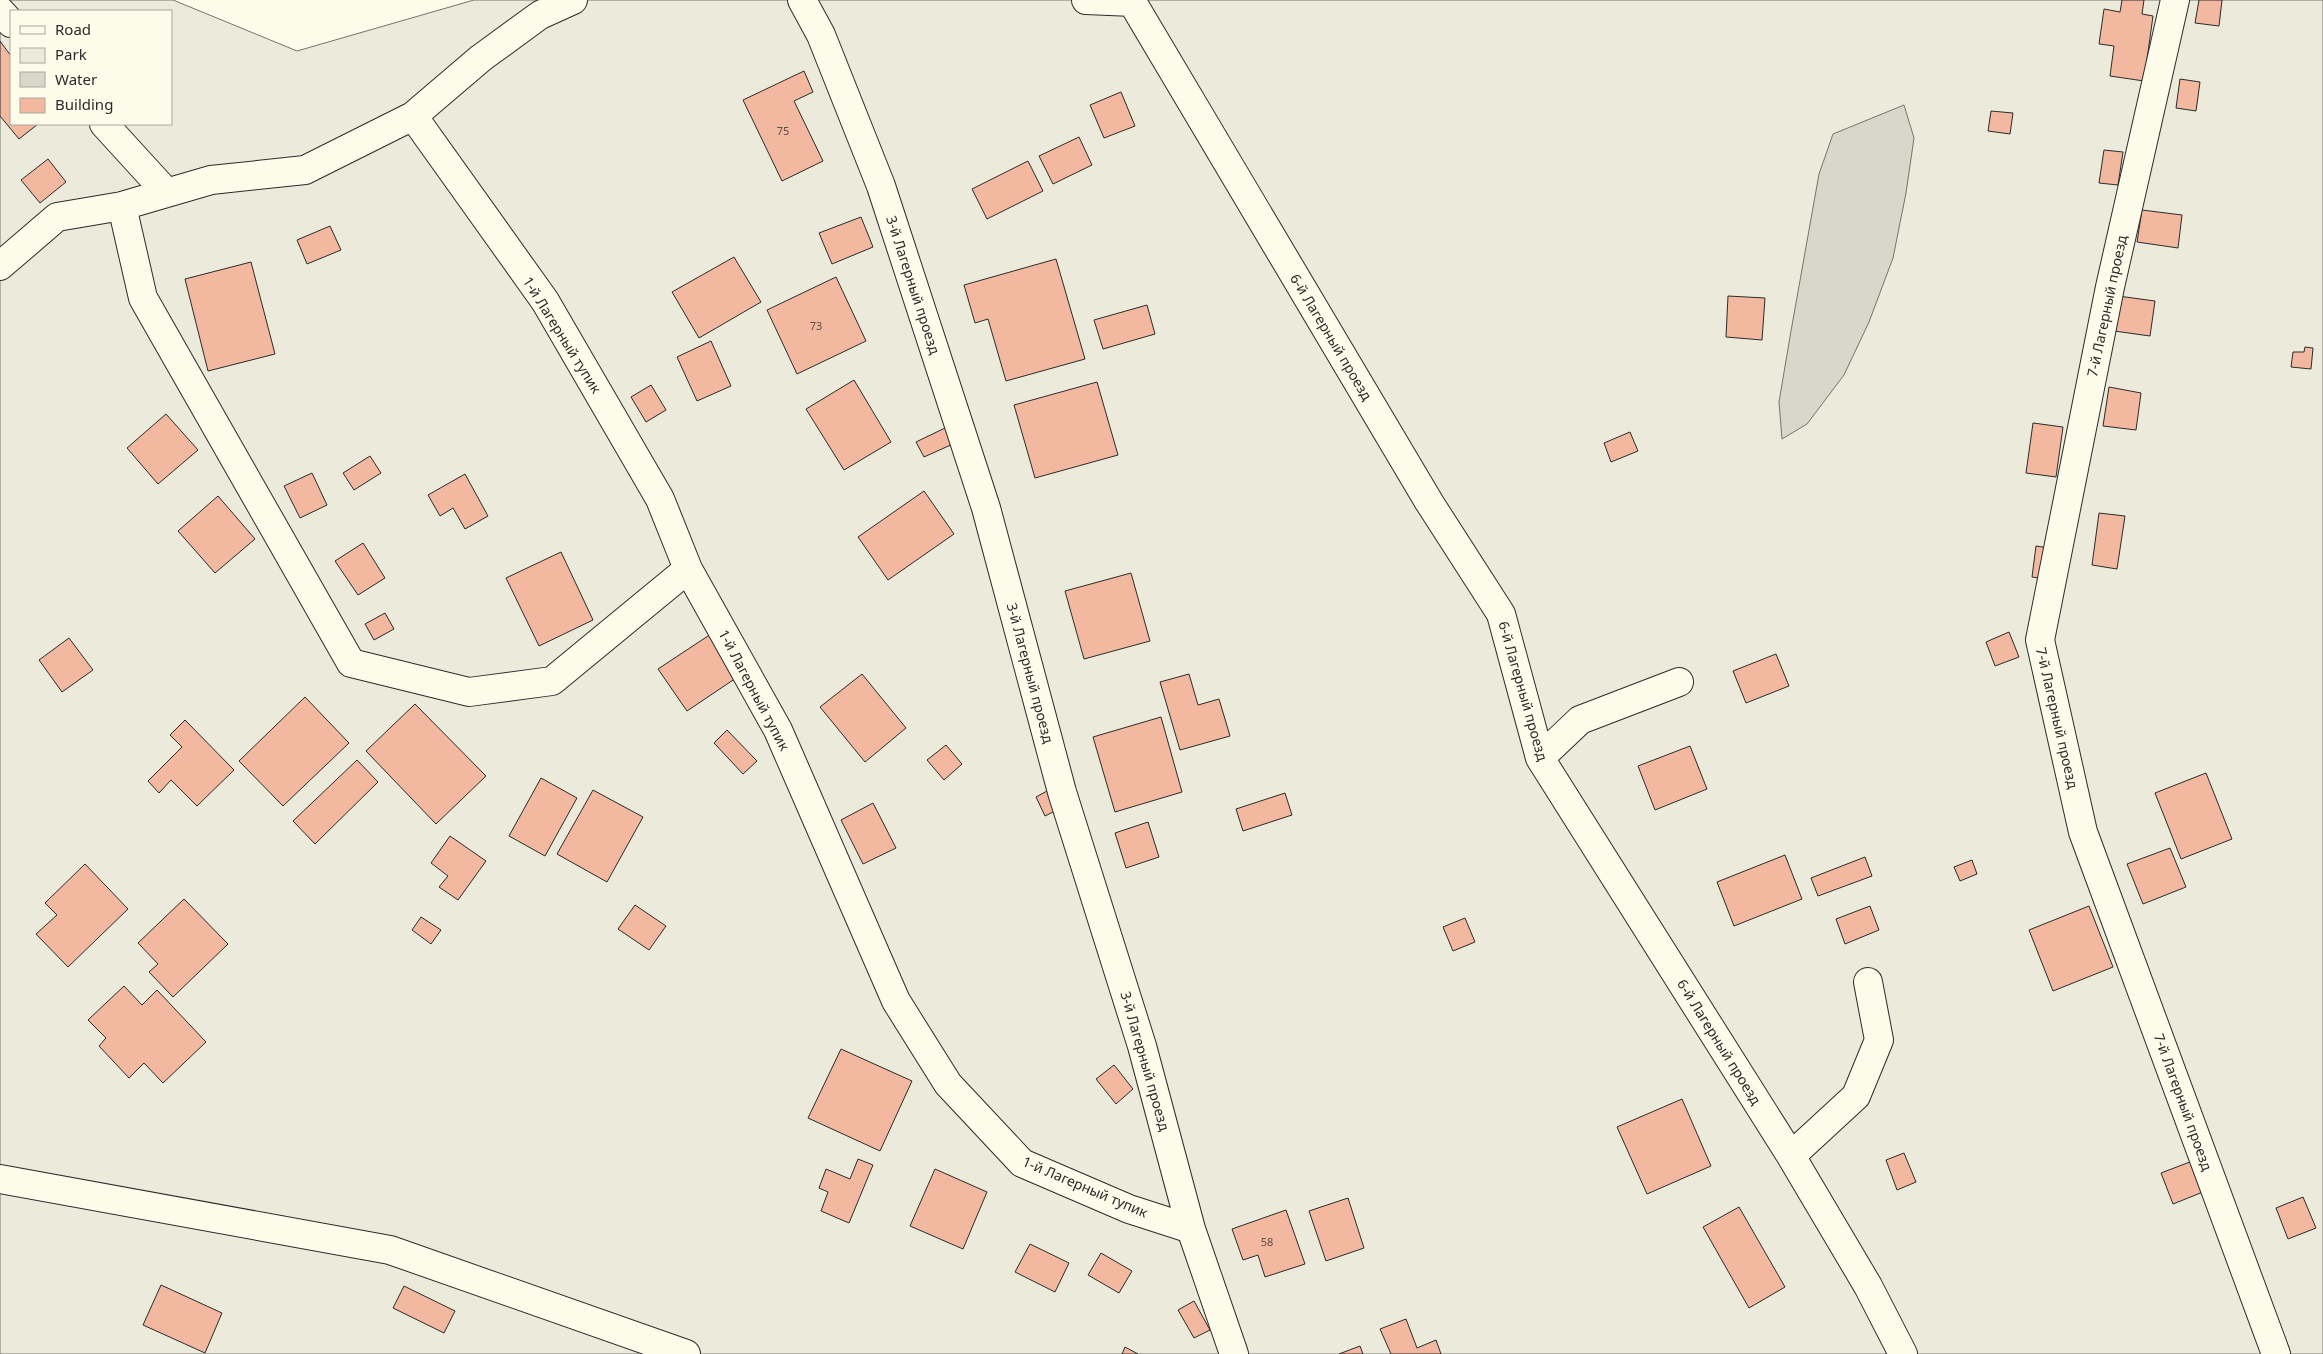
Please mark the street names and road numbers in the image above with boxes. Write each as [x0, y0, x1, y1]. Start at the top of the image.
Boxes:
street label: 3-й Лагерный проезд [882, 213, 945, 357]
street label: 7-й Лагерный проезд [2082, 233, 2131, 379]
street label: 6-й Лагерный проезд [1286, 270, 1377, 404]
street label: 1-й Лагерный тупик [519, 273, 606, 397]
street label: 3-й Лагерный проезд [1003, 601, 1058, 746]
street label: 6-й Лагерный проезд [1494, 619, 1553, 763]
street label: 1-й Лагерный тупик [714, 626, 795, 754]
street label: 7-й Лагерный проезд [2032, 645, 2083, 791]
street label: 6-й Лагерный проезд [1673, 975, 1766, 1108]
street label: 3-й Лагерный проезд [1116, 989, 1175, 1133]
street label: 7-й Лагерный проезд [2150, 1031, 2217, 1173]
street label: 1-й Лагерный тупик [1020, 1152, 1151, 1222]

